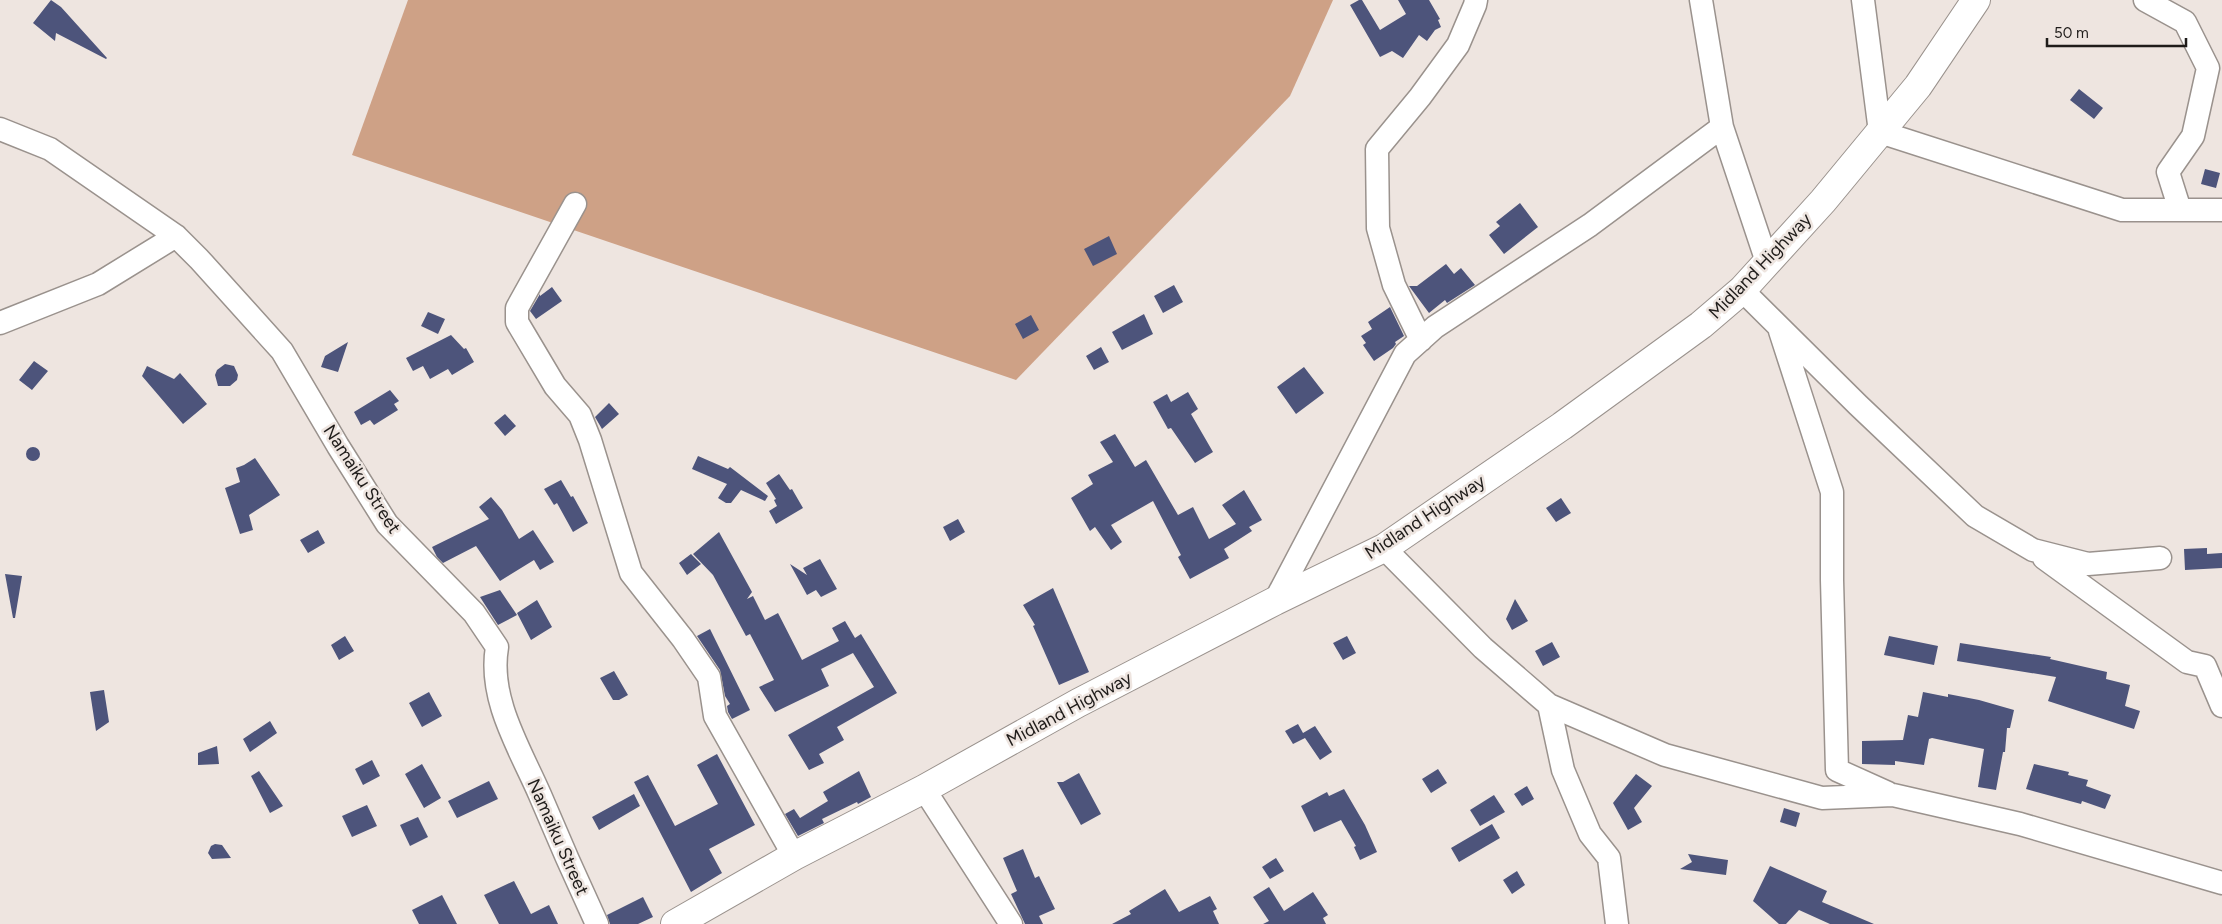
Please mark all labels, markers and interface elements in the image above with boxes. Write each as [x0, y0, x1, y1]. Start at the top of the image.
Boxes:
scale bar [2047, 15, 2186, 47]
text: 50 m [2054, 24, 2089, 42]
street label: Midland Highway [1704, 208, 1816, 324]
street label: Namaiku Street [319, 420, 405, 538]
street label: Midland Highway [1361, 470, 1490, 564]
street label: Midland Highway [1003, 666, 1136, 751]
street label: Namaiku Street [522, 775, 594, 899]

